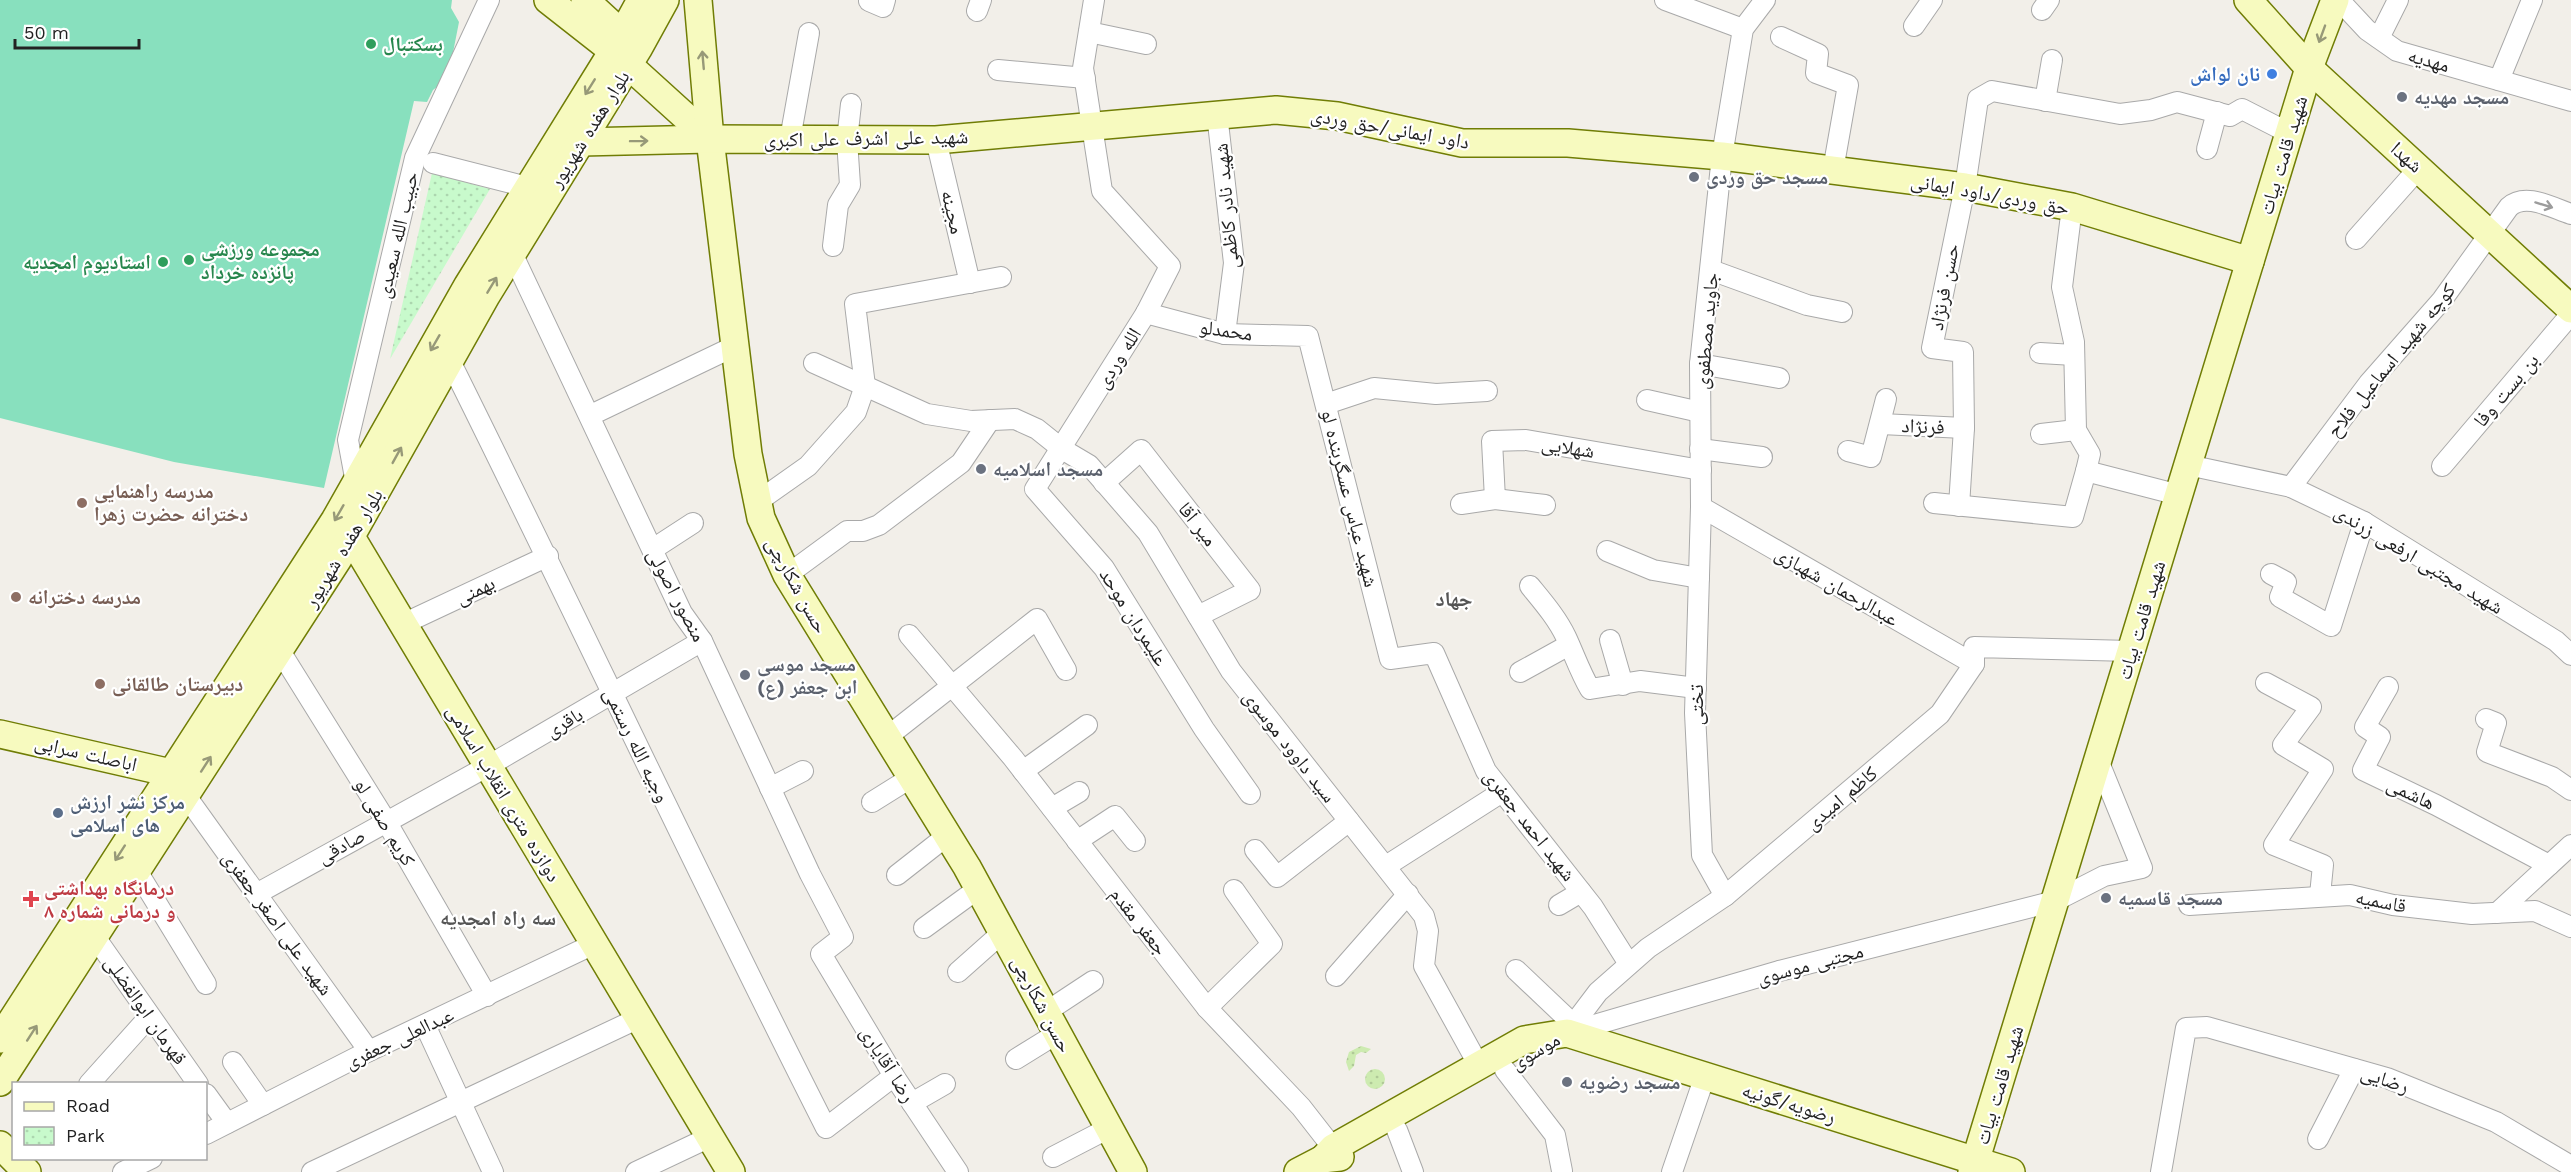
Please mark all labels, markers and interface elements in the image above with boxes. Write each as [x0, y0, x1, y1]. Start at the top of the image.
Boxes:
scale bar [15, 12, 140, 50]
text: 50 m [24, 22, 69, 43]
one-way arrow [2316, 24, 2327, 43]
place label: بسکتبال [383, 32, 443, 56]
marker: بسکتبال [364, 37, 378, 51]
street label: مهدیه [2405, 43, 2453, 77]
one-way arrow [698, 50, 709, 70]
place label: نان لواش [2190, 62, 2260, 86]
street label: بلوار هفده شهریور [543, 66, 635, 193]
marker: نان لواش [2265, 67, 2279, 81]
one-way arrow [584, 78, 597, 95]
place label: مسجد مهدیه [2414, 85, 2509, 109]
marker: مسجد مهدیه [2395, 90, 2409, 104]
street label: شهید قامت بیات [2254, 93, 2312, 217]
street label: داود ایمانی/حق وردی [1309, 102, 1471, 154]
street label: شهید علی اشرف علی اکبری [764, 124, 968, 152]
one-way arrow [629, 135, 649, 146]
street label: شهدا [2386, 136, 2428, 178]
street label: شهید نادر کاظمی [1209, 142, 1243, 270]
place label: مسجد حق وردی [1706, 165, 1828, 190]
street label: حق وردی/داود ایمانی [1909, 168, 2071, 220]
street label: حبیب الله سعیدی [371, 169, 423, 301]
marker: مسجد حق وردی [1687, 170, 1701, 184]
street label: مجینه [936, 188, 970, 236]
one-way arrow [2534, 200, 2553, 211]
place label: مجموعه ورزشی پانزده خرداد [201, 237, 320, 284]
street label: حسن فرنژاد [1924, 241, 1964, 332]
place label: استادیوم امجدیه [23, 250, 151, 276]
marker: مجموعه ورزشی پانزده خرداد [182, 253, 196, 267]
marker: استادیوم امجدیه [156, 255, 170, 269]
street label: جاوید مصطفوی [1689, 271, 1723, 390]
one-way arrow [487, 277, 499, 294]
street label: کوچه شهید اسماعیل فلاح [2322, 278, 2461, 442]
street label: محمدلو [1198, 314, 1254, 346]
street label: الله وردی [1090, 323, 1146, 393]
one-way arrow [429, 334, 441, 351]
street label: بن بست وفا [2468, 348, 2544, 432]
street label: شهید عباس عسگربنده لو [1316, 407, 1384, 589]
street label: فرنژاد [1901, 413, 1945, 439]
street label: شهلایی [1540, 431, 1596, 463]
one-way arrow [391, 447, 403, 464]
place label: مسجد اسلامیه [993, 457, 1103, 481]
marker: مسجد اسلامیه [974, 462, 988, 476]
place label: مدرسه راهنمایی دخترانه حضرت زهرا [94, 479, 248, 526]
street label: بلوار هفده شهریور [298, 484, 388, 613]
marker: مدرسه راهنمایی دخترانه حضرت زهرا [75, 496, 89, 510]
street label: میر آقا [1173, 497, 1223, 551]
street label: شهید مجتبی ارفعی زرندی [2330, 499, 2508, 619]
one-way arrow [333, 504, 345, 521]
street label: حسن شکارچی [761, 533, 833, 637]
street label: عبدالرحمان شهبازی [1771, 541, 1903, 631]
street label: منصور اصولی [642, 544, 712, 646]
street label: شهید قامت بیات [2112, 558, 2170, 682]
street label: علیمردان موحد [1094, 564, 1174, 670]
street label: بهمنی [451, 570, 499, 610]
place label: مدرسه دخترانه [28, 585, 141, 609]
district label: جهاد [1435, 586, 1473, 611]
marker: مدرسه دخترانه [9, 590, 23, 604]
place label: مسجد موسی ابن جعفر (ع) [757, 652, 857, 700]
marker: مسجد موسی ابن جعفر (ع) [738, 668, 752, 682]
place label: دبیرستان طالقانی [112, 672, 243, 697]
marker: دبیرستان طالقانی [93, 677, 107, 691]
street label: وجیه الله رستمی [599, 684, 675, 806]
street label: تختی [1684, 684, 1708, 726]
street label: سید داوود موسوی [1238, 685, 1342, 807]
street label: دوازده متری انقلاب اسلامی [442, 700, 566, 886]
street label: باقری [541, 702, 587, 742]
street label: اباصلت سرابی [32, 730, 140, 776]
one-way arrow [201, 756, 213, 773]
street label: کاظم امیدی [1800, 761, 1883, 837]
street label: شهید احمد جعفری [1479, 764, 1581, 886]
street label: هاشمی [2383, 771, 2439, 815]
street label: کریم صفی لو [348, 774, 421, 871]
place label: مرکز نشر ارزش های اسلامی [70, 790, 185, 838]
marker: مرکز نشر ارزش های اسلامی [51, 806, 65, 820]
street label: صادقی [313, 823, 369, 869]
one-way arrow [113, 844, 125, 861]
street label: شهید علی اصغر جعفری [218, 846, 338, 1000]
place label: درمانگاه بهداشتی و درمانی شماره ۸ [44, 876, 176, 924]
street label: جعفر مقدم [1103, 882, 1173, 961]
street label: قاسمیه [2354, 884, 2408, 918]
place label: مسجد قاسمیه [2118, 886, 2223, 910]
marker: درمانگاه بهداشتی و درمانی شماره ۸ [22, 890, 40, 908]
marker: مسجد قاسمیه [2099, 891, 2113, 905]
district label: سه راه امجدیه [440, 905, 556, 930]
street label: مجتبی موسوی [1754, 938, 1866, 990]
street label: قهرمان ابوالفضلی [100, 951, 192, 1069]
street label: حسن شکارچی [1007, 952, 1078, 1057]
street label: عبدالعلی جعفری [341, 1002, 457, 1074]
street label: رضا آقایاری [855, 1021, 921, 1107]
street label: شهید قامت بیات [1970, 1023, 2028, 1147]
one-way arrow [26, 1026, 38, 1042]
street label: موسوی [1506, 1027, 1564, 1075]
street label: رضایی [2358, 1060, 2412, 1098]
place label: مسجد رضویه [1579, 1070, 1680, 1094]
marker: مسجد رضویه [1560, 1075, 1574, 1089]
street label: رضویه/گونیه [1739, 1077, 1839, 1129]
legend [12, 1082, 207, 1160]
text: Road [66, 1095, 110, 1116]
text: Park [66, 1125, 105, 1146]

